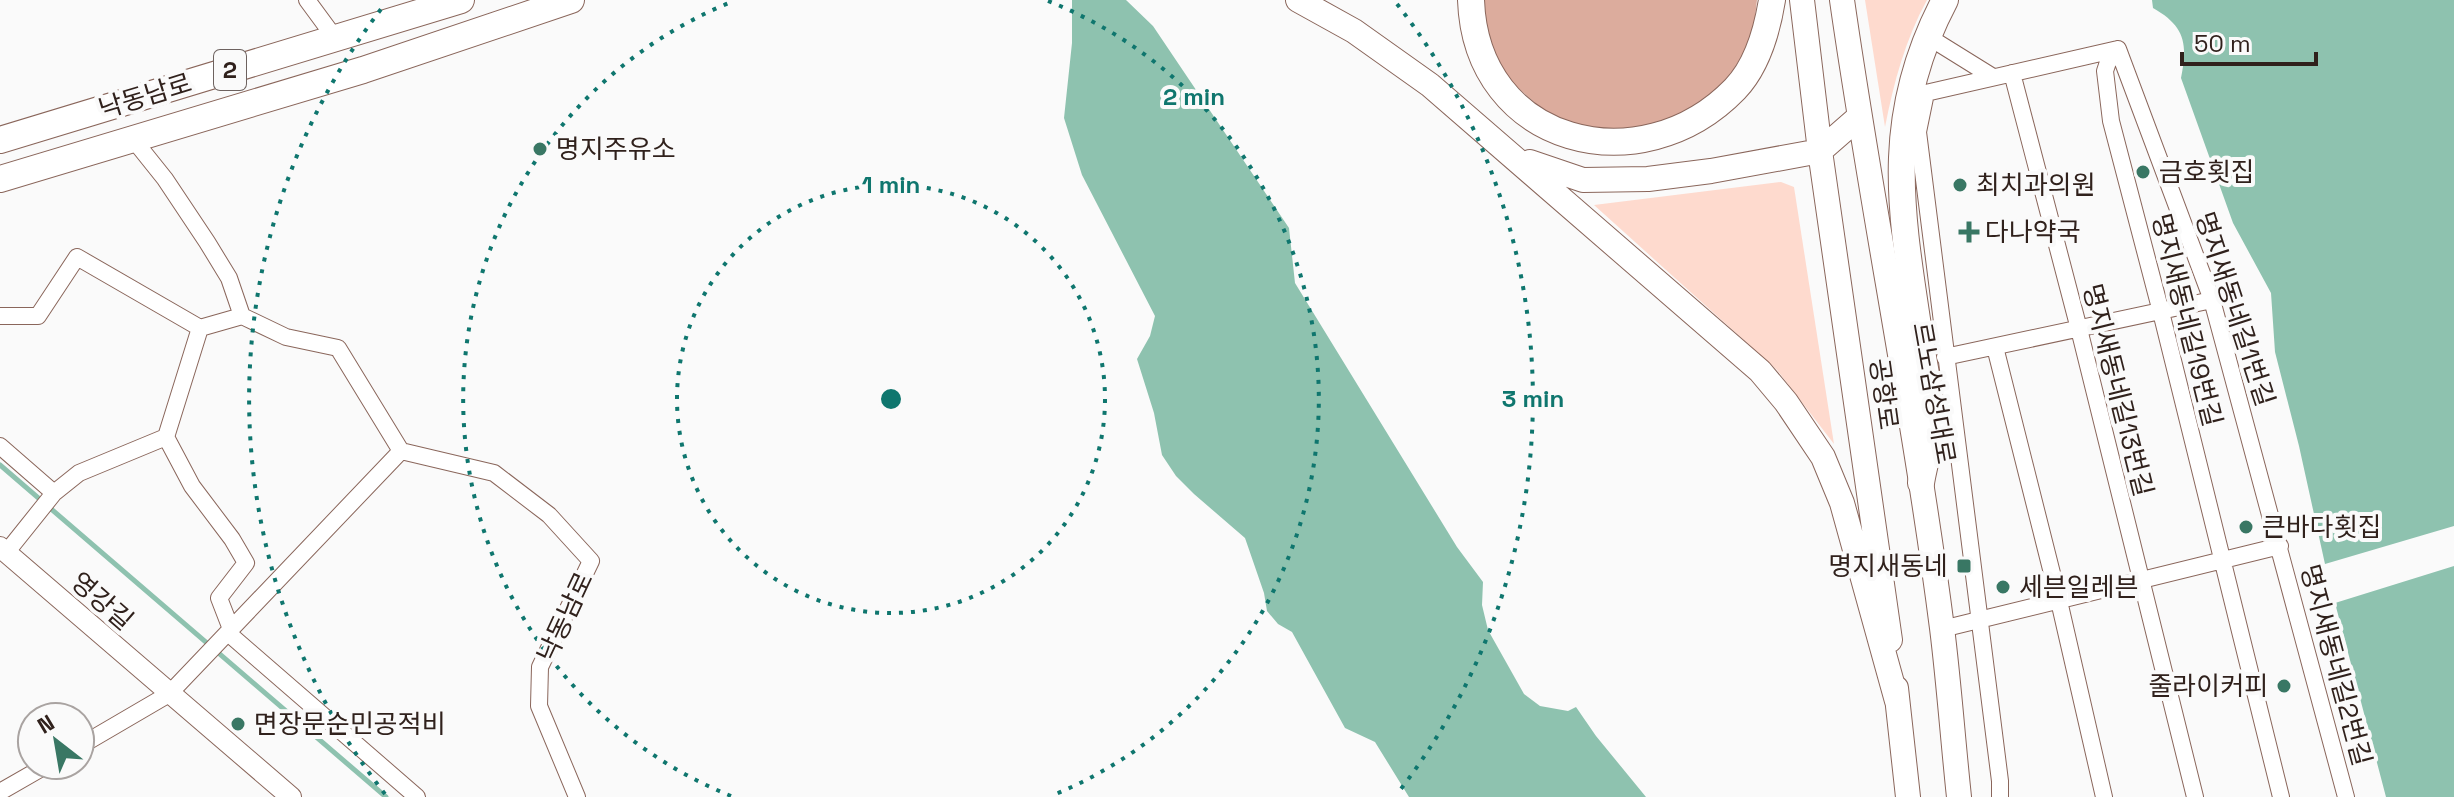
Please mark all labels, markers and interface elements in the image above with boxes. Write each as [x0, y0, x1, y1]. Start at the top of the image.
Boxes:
scale bar [2182, 16, 2316, 66]
text: 50 m [2194, 28, 2251, 59]
road number: 2 [214, 50, 246, 90]
street label: 낙동남로 [94, 66, 196, 126]
text: 2 min [1163, 81, 1225, 112]
place label: 명지주유소 [556, 132, 676, 166]
marker: 명지주유소 [531, 140, 549, 158]
place label: 금호횟집 [2159, 155, 2255, 189]
marker: 금호횟집 [2134, 163, 2152, 181]
place label: 최치과의원 [1976, 168, 2096, 202]
text: 1 min [862, 169, 920, 200]
marker: 최치과의원 [1951, 176, 1969, 194]
street label: 명지새동네길1번길 [2188, 208, 2282, 410]
street label: 명지새동네길19번길 [2144, 210, 2230, 430]
place label: 다나약국 [1985, 215, 2081, 249]
marker: 다나약국 [1960, 223, 1978, 241]
street label: 명지새동네길13번길 [2075, 280, 2161, 500]
street label: 르노삼성대로 [1905, 319, 1963, 467]
street label: 공항로 [1862, 356, 1906, 432]
text: 3 min [1502, 383, 1564, 414]
centre of rings [877, 385, 905, 413]
place label: 큰바다횟집 [2262, 510, 2382, 544]
marker: 큰바다횟집 [2237, 518, 2255, 536]
place label: 명지새동네 [1828, 549, 1948, 583]
marker: 명지새동네 [1955, 557, 1973, 575]
street label: 명지새동네길2번길 [2293, 561, 2379, 769]
street label: 영강길 [64, 565, 140, 637]
street label: 낙동남로 [529, 566, 601, 668]
place label: 세븐일레븐 [2019, 570, 2139, 604]
marker: 세븐일레븐 [1994, 578, 2012, 596]
place label: 줄라이커피 [2148, 669, 2268, 703]
marker: 줄라이커피 [2275, 677, 2293, 695]
north arrow [16, 701, 96, 781]
place label: 면장문순민공적비 [254, 707, 445, 741]
text: N [32, 708, 59, 740]
marker: 면장문순민공적비 [229, 715, 247, 733]

